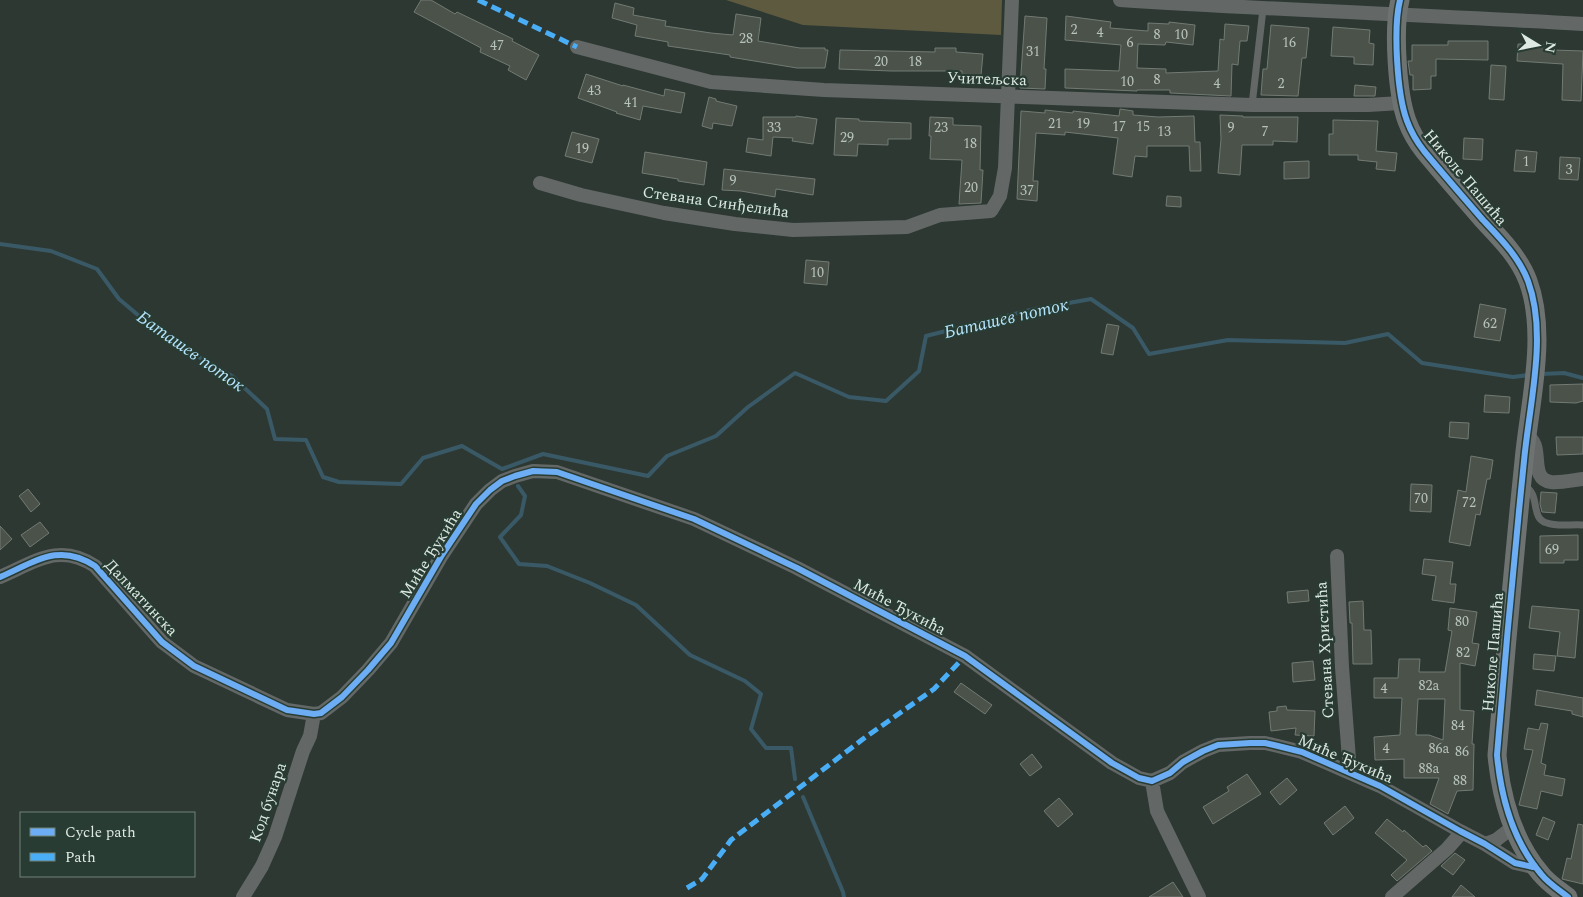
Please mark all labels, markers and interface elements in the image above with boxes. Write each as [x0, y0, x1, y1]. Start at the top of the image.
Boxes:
house number: 2 [1071, 19, 1078, 40]
north arrow [1513, 20, 1563, 70]
house number: 4 [1097, 22, 1104, 43]
house number: 8 [1154, 24, 1161, 45]
house number: 10 [1174, 24, 1188, 45]
house number: 28 [739, 28, 753, 49]
house number: 6 [1127, 32, 1134, 53]
house number: 16 [1282, 32, 1296, 53]
house number: 47 [490, 35, 504, 56]
text: N [1539, 40, 1562, 55]
house number: 31 [1026, 41, 1040, 62]
house number: 20 [874, 51, 888, 72]
house number: 18 [908, 51, 922, 72]
street label: Учитељска [947, 66, 1028, 92]
house number: 8 [1154, 69, 1161, 90]
house number: 10 [1120, 71, 1134, 92]
house number: 4 [1214, 73, 1221, 94]
house number: 2 [1278, 73, 1285, 94]
house number: 43 [587, 80, 601, 101]
house number: 41 [624, 92, 638, 113]
house number: 21 [1048, 113, 1062, 134]
house number: 19 [1076, 113, 1090, 134]
house number: 17 [1112, 116, 1126, 137]
house number: 15 [1136, 116, 1150, 137]
house number: 33 [767, 117, 781, 138]
house number: 23 [934, 117, 948, 138]
house number: 9 [1228, 117, 1235, 138]
house number: 13 [1157, 121, 1171, 142]
house number: 7 [1262, 121, 1269, 142]
street label: Николе Пашића [1417, 124, 1513, 231]
house number: 29 [840, 127, 854, 148]
house number: 18 [963, 133, 977, 154]
house number: 19 [575, 138, 589, 159]
house number: 1 [1523, 151, 1530, 172]
house number: 3 [1566, 159, 1573, 180]
house number: 9 [730, 170, 737, 191]
house number: 20 [964, 177, 978, 198]
street label: Стевана Синђелића [641, 180, 791, 224]
house number: 37 [1020, 180, 1034, 201]
house number: 10 [810, 262, 824, 283]
water label: Баташев поток [941, 291, 1072, 346]
water label: Баташев поток [131, 304, 251, 399]
house number: 62 [1483, 313, 1497, 334]
house number: 70 [1414, 488, 1428, 509]
house number: 72 [1462, 492, 1476, 513]
street label: Миће Ђукића [394, 504, 468, 603]
house number: 69 [1545, 539, 1559, 560]
street label: Далматинска [99, 554, 184, 642]
street label: Миће Ђукића [849, 572, 950, 641]
street label: Стевана Христића [1309, 581, 1341, 719]
street label: Николе Пашића [1476, 591, 1510, 713]
house number: 80 [1455, 611, 1469, 632]
house number: 82 [1456, 642, 1470, 663]
house number: 82a [1419, 675, 1440, 696]
house number: 4 [1381, 678, 1388, 699]
house number: 84 [1451, 715, 1465, 736]
street label: Миће Ђукића [1294, 728, 1397, 790]
house number: 4 [1383, 738, 1390, 759]
house number: 86a [1429, 738, 1450, 759]
house number: 86 [1455, 741, 1469, 762]
house number: 88a [1419, 758, 1440, 779]
street label: Код бунара [243, 759, 293, 845]
house number: 88 [1453, 770, 1467, 791]
legend [20, 812, 195, 877]
text: Cycle path [65, 821, 136, 844]
text: Path [65, 846, 96, 869]

